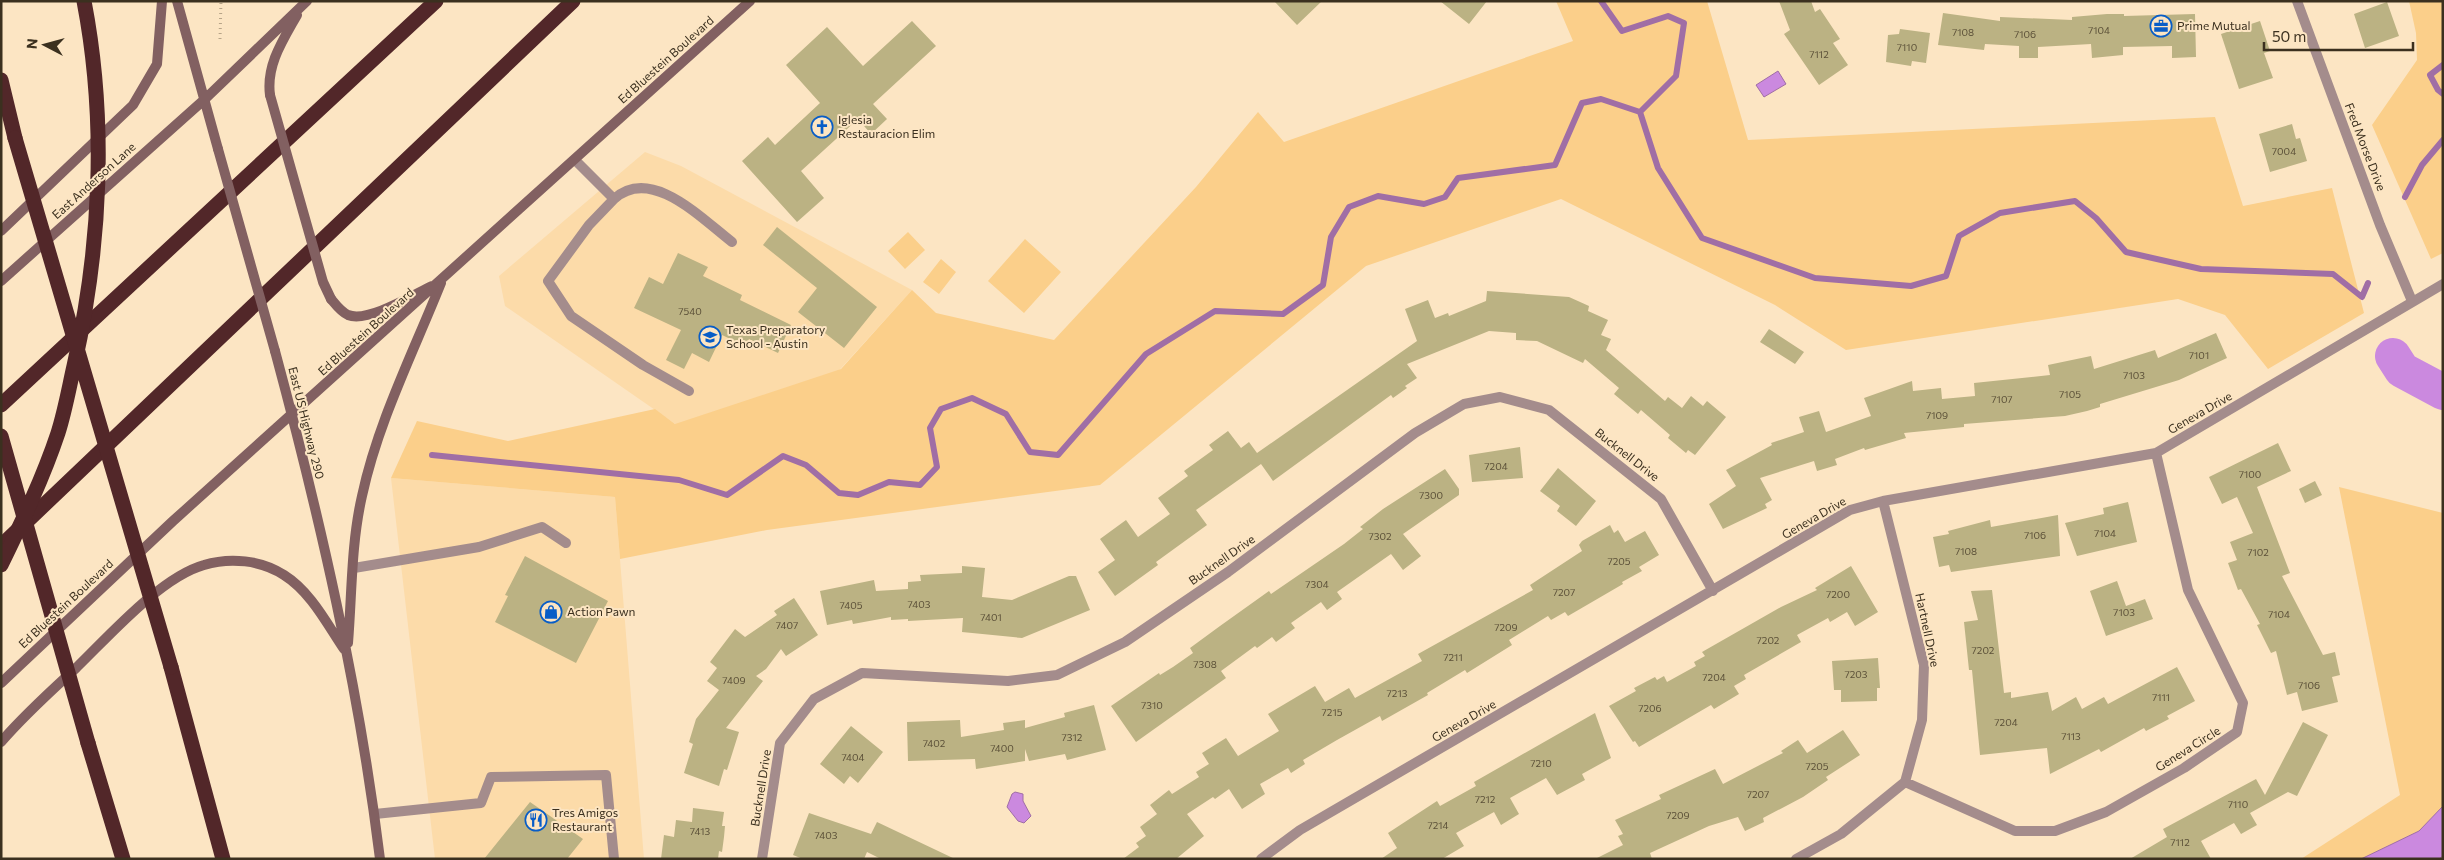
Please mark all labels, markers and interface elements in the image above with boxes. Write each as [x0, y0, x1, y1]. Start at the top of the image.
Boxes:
street label: Ed Bluestein Boulevard [615, 13, 716, 106]
office icon: Prime Mutual [2149, 14, 2173, 38]
place label: Prime Mutual [2177, 18, 2251, 32]
north arrow [20, 20, 70, 70]
scale bar [2264, 20, 2413, 52]
house number: 7104 [2088, 24, 2110, 36]
house number: 7108 [1952, 26, 1974, 38]
text: 50 m [2272, 27, 2306, 45]
house number: 7106 [2014, 28, 2036, 40]
text: N [23, 37, 41, 50]
house number: 7110 [1897, 41, 1917, 53]
house number: 7112 [1809, 48, 1829, 60]
street label: Fred Morse Drive [2343, 101, 2389, 193]
place label: Iglesia Restauracion Elim [838, 112, 935, 140]
church icon: Iglesia Restauracion Elim [810, 115, 834, 139]
street label: East Anderson Lane [49, 139, 138, 221]
house number: 7004 [2272, 145, 2296, 157]
street label: Ed Bluestein Boulevard [315, 285, 416, 378]
house number: 7540 [678, 305, 702, 317]
place label: Texas Preparatory School - Austin [726, 322, 825, 350]
school or university icon: Texas Preparatory School - Austin [698, 325, 722, 349]
house number: 7101 [2189, 349, 2209, 361]
street label: East US Highway 290 [286, 365, 328, 481]
house number: 7103 [2123, 369, 2145, 381]
house number: 7105 [2059, 388, 2081, 400]
street label: Geneva Drive [2165, 388, 2234, 436]
house number: 7107 [1991, 393, 2013, 405]
house number: 7109 [1926, 409, 1948, 421]
street label: Bucknell Drive [1593, 425, 1662, 484]
house number: 7204 [1484, 460, 1508, 472]
house number: 7100 [2239, 468, 2261, 480]
house number: 7300 [1419, 489, 1443, 501]
street label: Geneva Drive [1779, 493, 1848, 541]
house number: 7104 [2094, 527, 2116, 539]
house number: 7106 [2024, 529, 2046, 541]
house number: 7302 [1368, 530, 1392, 542]
street label: Bucknell Drive [1186, 531, 1257, 587]
house number: 7108 [1955, 545, 1977, 557]
house number: 7102 [2247, 546, 2269, 558]
house number: 7205 [1607, 555, 1631, 567]
street label: Ed Bluestein Boulevard [15, 556, 115, 651]
house number: 7304 [1305, 578, 1329, 590]
house number: 7207 [1553, 586, 1575, 598]
house number: 7200 [1826, 588, 1850, 600]
street label: Hartnell Drive [1913, 591, 1943, 668]
house number: 7403 [908, 598, 931, 610]
house number: 7405 [840, 599, 863, 611]
shop icon: Action Pawn [539, 600, 563, 624]
place label: Action Pawn [567, 604, 635, 618]
house number: 7103 [2113, 606, 2135, 618]
house number: 7104 [2268, 608, 2290, 620]
house number: 7401 [980, 611, 1002, 623]
house number: 7407 [776, 619, 798, 631]
house number: 7209 [1494, 621, 1518, 633]
house number: 7202 [1757, 634, 1780, 646]
house number: 7202 [1972, 644, 1995, 656]
house number: 7211 [1443, 651, 1463, 663]
house number: 7308 [1193, 658, 1217, 670]
house number: 7203 [1844, 668, 1868, 680]
house number: 7204 [1702, 671, 1726, 683]
house number: 7409 [722, 674, 746, 686]
house number: 7106 [2298, 679, 2320, 691]
house number: 7213 [1387, 687, 1408, 699]
house number: 7111 [2152, 691, 2170, 703]
street label: Geneva Drive [1429, 696, 1498, 744]
house number: 7310 [1141, 699, 1163, 711]
house number: 7206 [1638, 702, 1662, 714]
house number: 7215 [1322, 706, 1343, 718]
house number: 7204 [1994, 716, 2018, 728]
street label: Geneva Circle [2152, 723, 2223, 774]
house number: 7113 [2061, 730, 2081, 742]
house number: 7312 [1062, 731, 1083, 743]
house number: 7402 [923, 737, 946, 749]
house number: 7400 [990, 742, 1014, 754]
street label: Bucknell Drive [747, 748, 773, 827]
house number: 7404 [841, 751, 865, 763]
house number: 7210 [1530, 757, 1552, 769]
house number: 7205 [1805, 760, 1829, 772]
house number: 7207 [1747, 788, 1769, 800]
house number: 7212 [1475, 793, 1496, 805]
house number: 7110 [2228, 798, 2248, 810]
place label: Tres Amigos Restaurant [552, 805, 618, 833]
restaurant icon: Tres Amigos Restaurant [524, 808, 548, 832]
house number: 7209 [1666, 809, 1690, 821]
house number: 7214 [1427, 819, 1449, 831]
house number: 7413 [690, 825, 710, 837]
house number: 7403 [815, 829, 838, 841]
house number: 7112 [2170, 836, 2190, 848]

